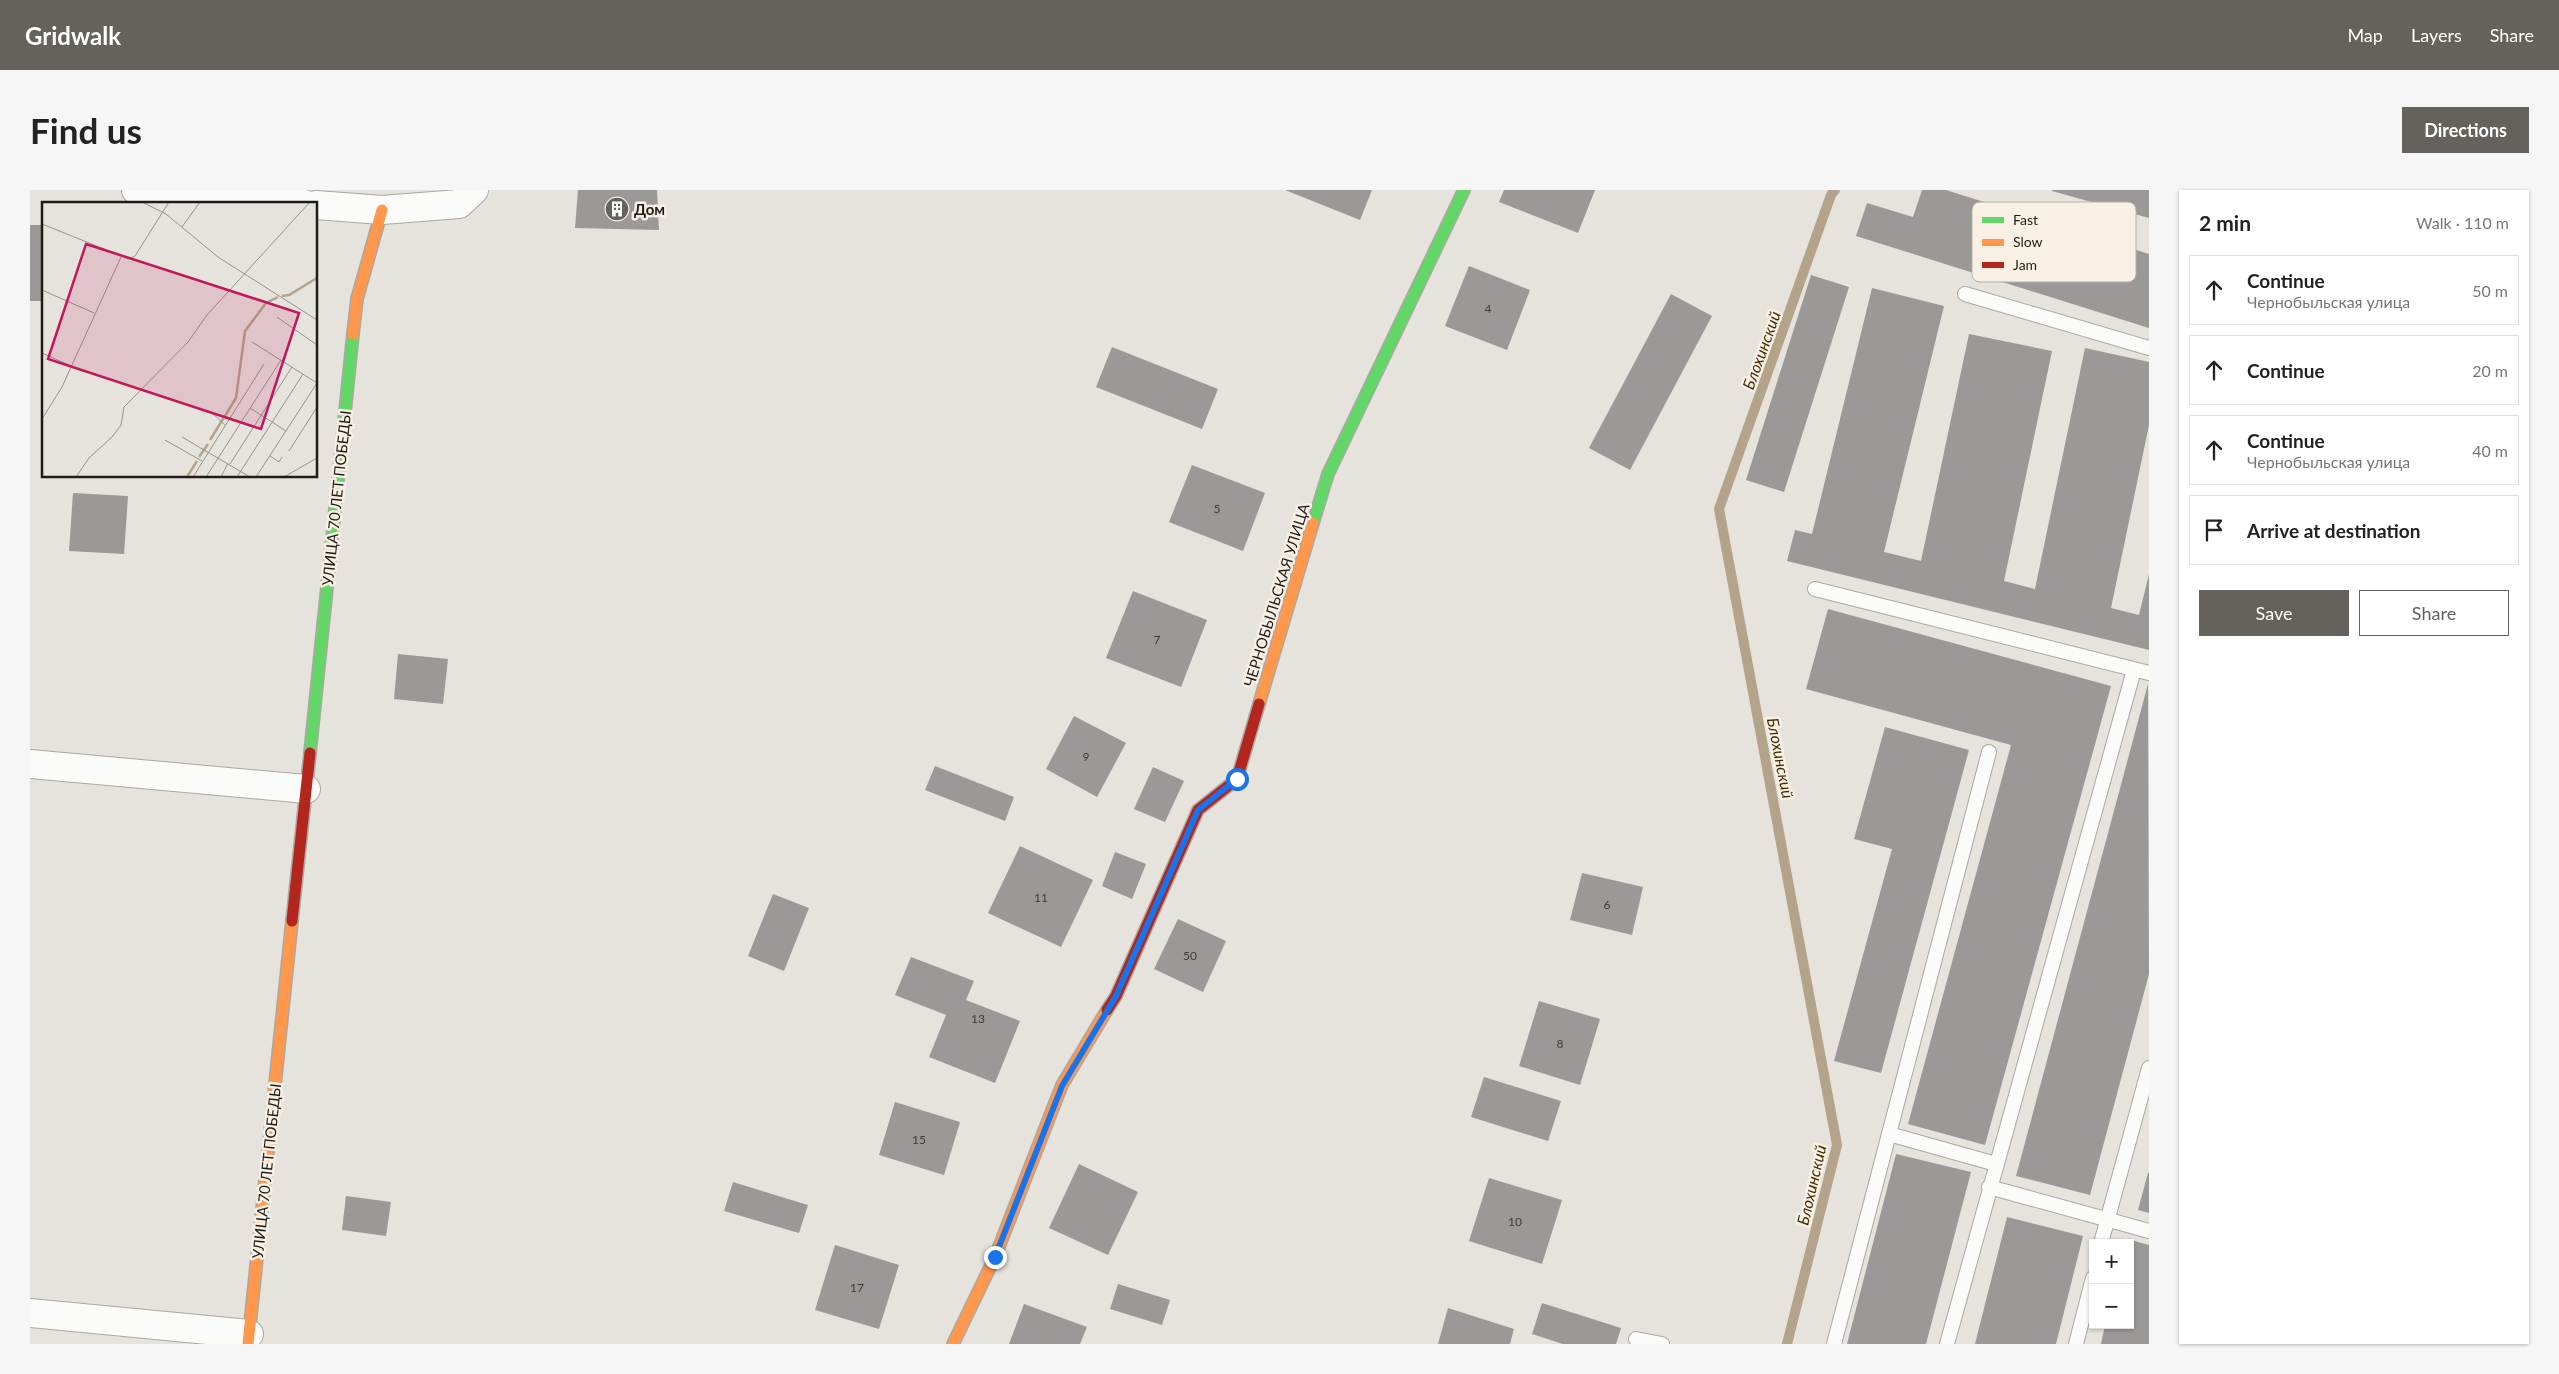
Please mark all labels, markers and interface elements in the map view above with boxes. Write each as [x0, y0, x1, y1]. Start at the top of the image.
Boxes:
text: Gridwalk [25, 21, 121, 50]
text: Map [2347, 24, 2383, 46]
text: Layers [2411, 24, 2462, 46]
text: Share [2490, 24, 2534, 46]
button: Directions [2402, 107, 2529, 153]
text: Find us [30, 109, 142, 151]
building icon: Дом [604, 196, 630, 222]
place label: Дом [634, 200, 665, 218]
inset map [42, 202, 318, 478]
legend [1972, 202, 2136, 282]
text: 2 min [2199, 210, 2251, 235]
text: Fast [2013, 211, 2038, 228]
text: Walk · 110 m [2416, 213, 2509, 232]
text: Slow [2013, 233, 2043, 250]
text: Jam [2013, 256, 2037, 273]
text: Continue [2247, 269, 2325, 292]
icon: ahead [2200, 276, 2228, 304]
text: 50 m [2472, 281, 2508, 300]
text: Чернобыльская улица [2247, 292, 2410, 311]
house number: 4 [1485, 301, 1492, 316]
water label: Блохинский [1738, 308, 1784, 392]
icon: ahead [2200, 356, 2228, 384]
text: Continue [2247, 359, 2325, 382]
text: 20 m [2472, 361, 2508, 380]
street label: УЛИЦА 70 ЛЕТ ПОБЕДЫ [318, 409, 354, 587]
text: Continue [2247, 429, 2325, 452]
icon: ahead [2200, 436, 2228, 464]
text: 40 m [2472, 441, 2508, 460]
text: Чернобыльская улица [2247, 452, 2410, 471]
street label: ЧЕРНОБЫЛЬСКАЯ УЛИЦА [1240, 500, 1313, 689]
house number: 5 [1214, 501, 1221, 516]
icon: arrive [2200, 516, 2228, 544]
text: Arrive at destination [2247, 519, 2420, 542]
button: Save [2199, 590, 2349, 636]
button: Share [2359, 590, 2509, 636]
house number: 7 [1154, 632, 1161, 647]
water label: Блохинский [1764, 716, 1798, 800]
house number: 9 [1083, 749, 1090, 764]
route start [1226, 768, 1249, 791]
house number: 11 [1034, 890, 1048, 905]
house number: 6 [1604, 897, 1611, 912]
house number: 50 [1183, 948, 1197, 963]
house number: 13 [971, 1011, 985, 1026]
house number: 8 [1557, 1036, 1564, 1051]
street label: УЛИЦА 70 ЛЕТ ПОБЕДЫ [248, 1082, 284, 1260]
house number: 15 [912, 1132, 926, 1147]
water label: Блохинский [1793, 1143, 1829, 1227]
house number: 10 [1508, 1214, 1522, 1229]
map controls [2089, 1239, 2134, 1329]
button: + [2089, 1239, 2134, 1284]
route end [984, 1246, 1007, 1269]
house number: 17 [850, 1280, 864, 1295]
button: − [2089, 1284, 2134, 1329]

